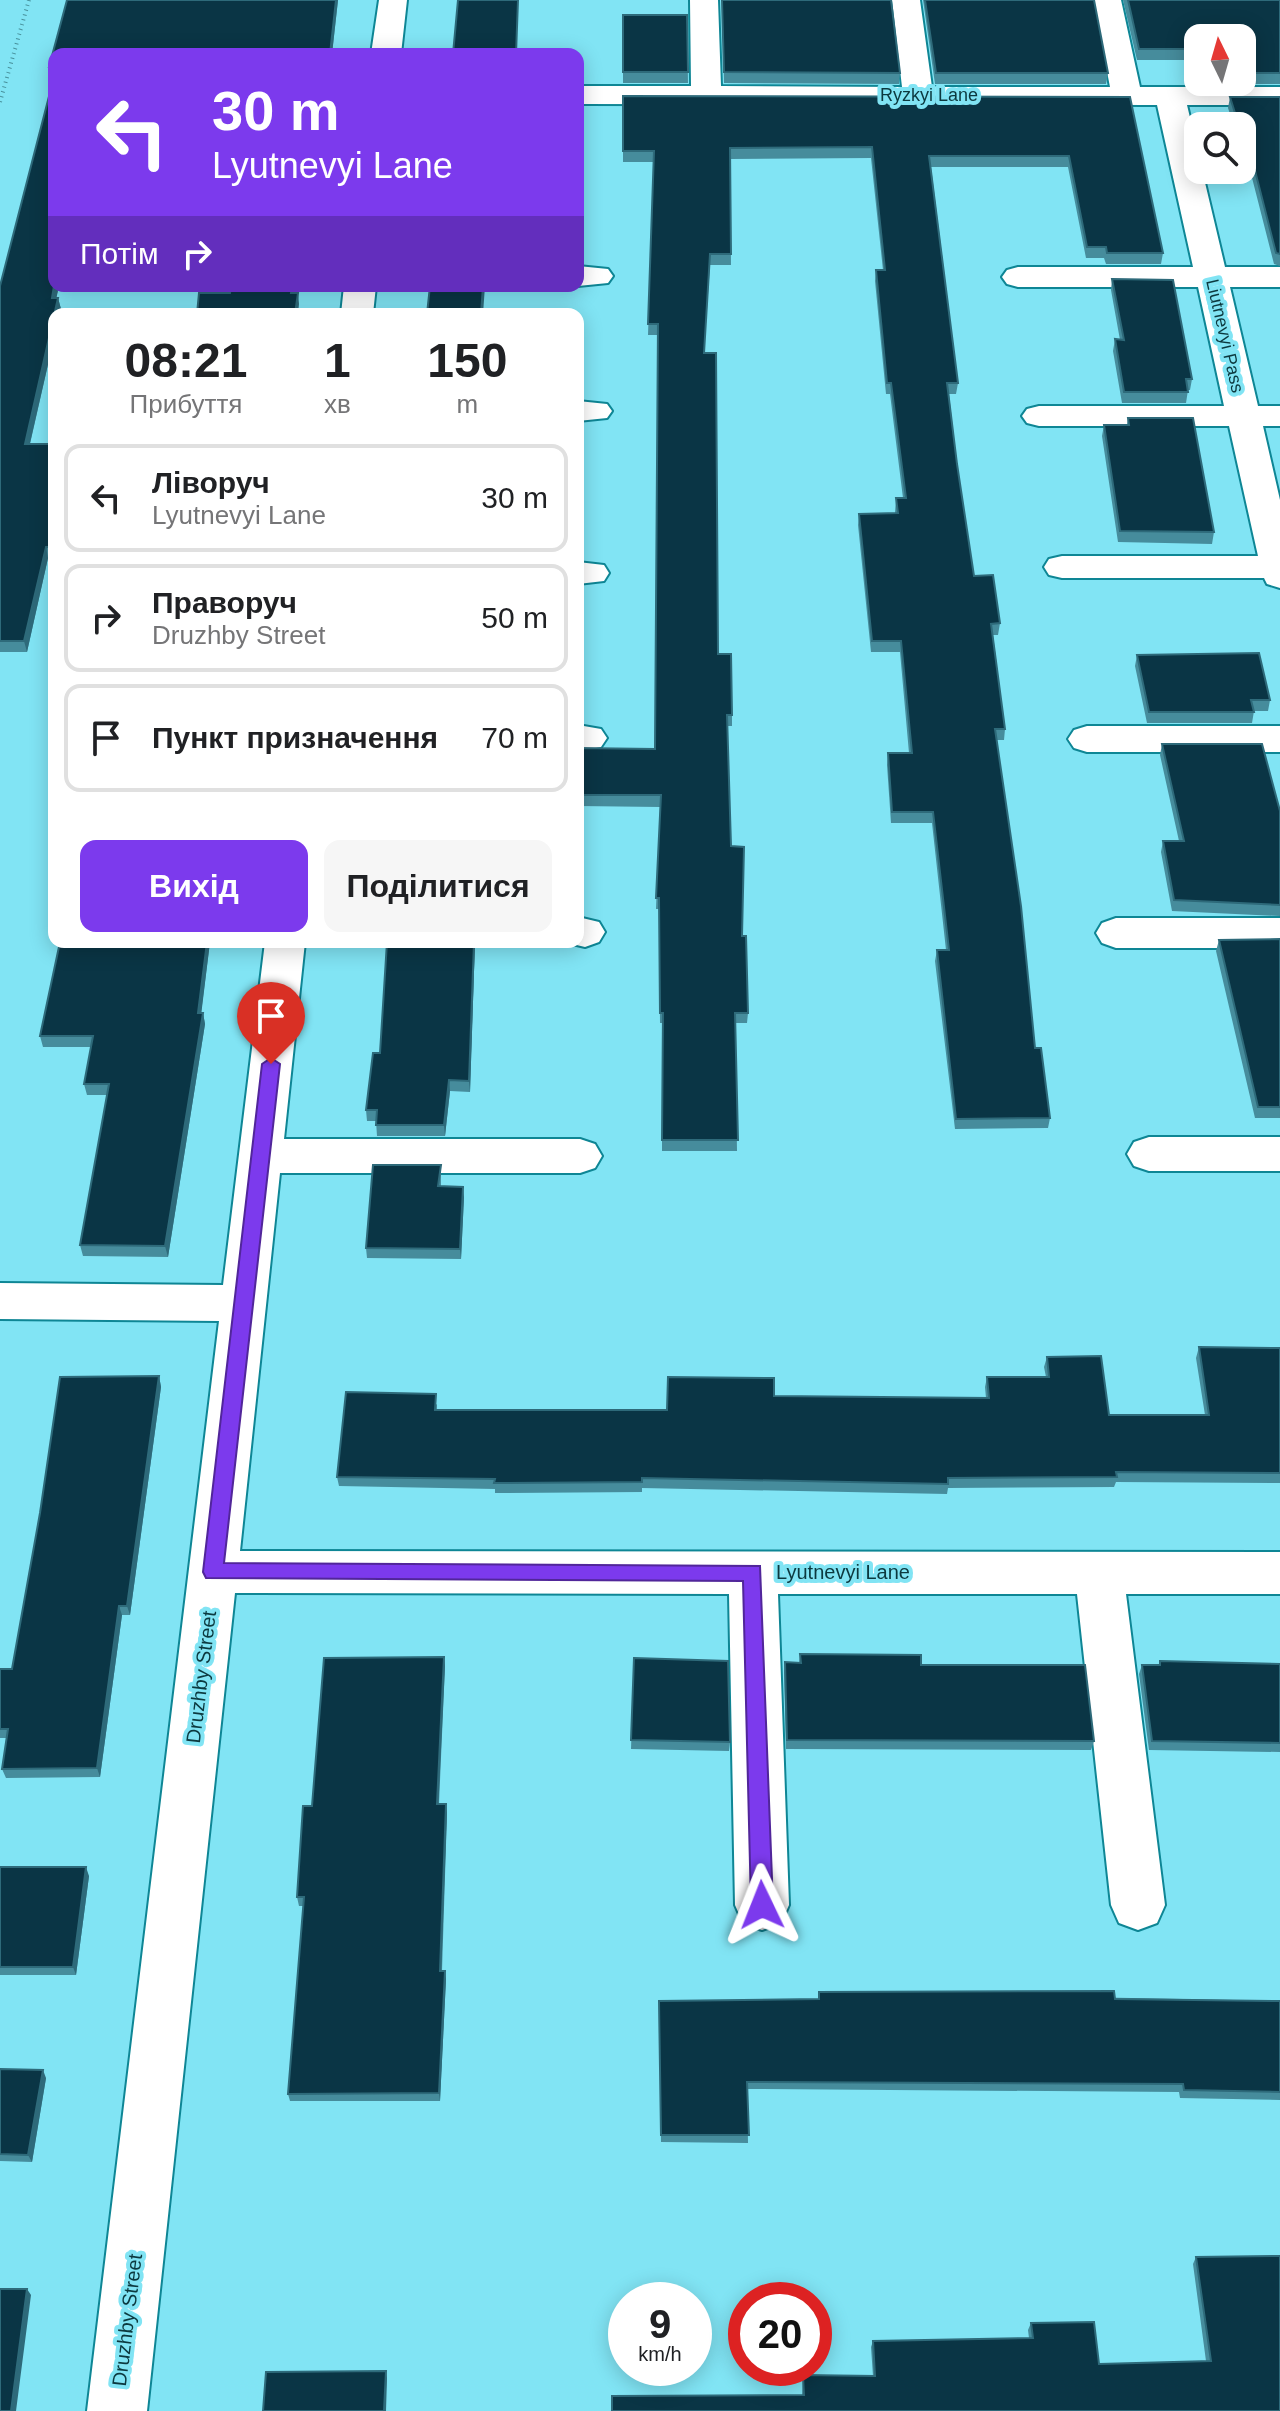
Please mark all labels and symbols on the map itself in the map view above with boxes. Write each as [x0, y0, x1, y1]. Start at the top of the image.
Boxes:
north arrow [1184, 24, 1256, 96]
street label: Ryzkyi Lane [880, 85, 978, 105]
street label: Liutnevyi Pass [1202, 277, 1248, 395]
pin [237, 982, 305, 1064]
street label: Lyutnevyi Lane [776, 1561, 910, 1583]
street label: Druzhby Street [182, 1609, 220, 1745]
position arrow [720, 1863, 804, 1947]
street label: Druzhby Street [108, 2252, 146, 2388]
speed limit sign: 20 [728, 2282, 832, 2386]

